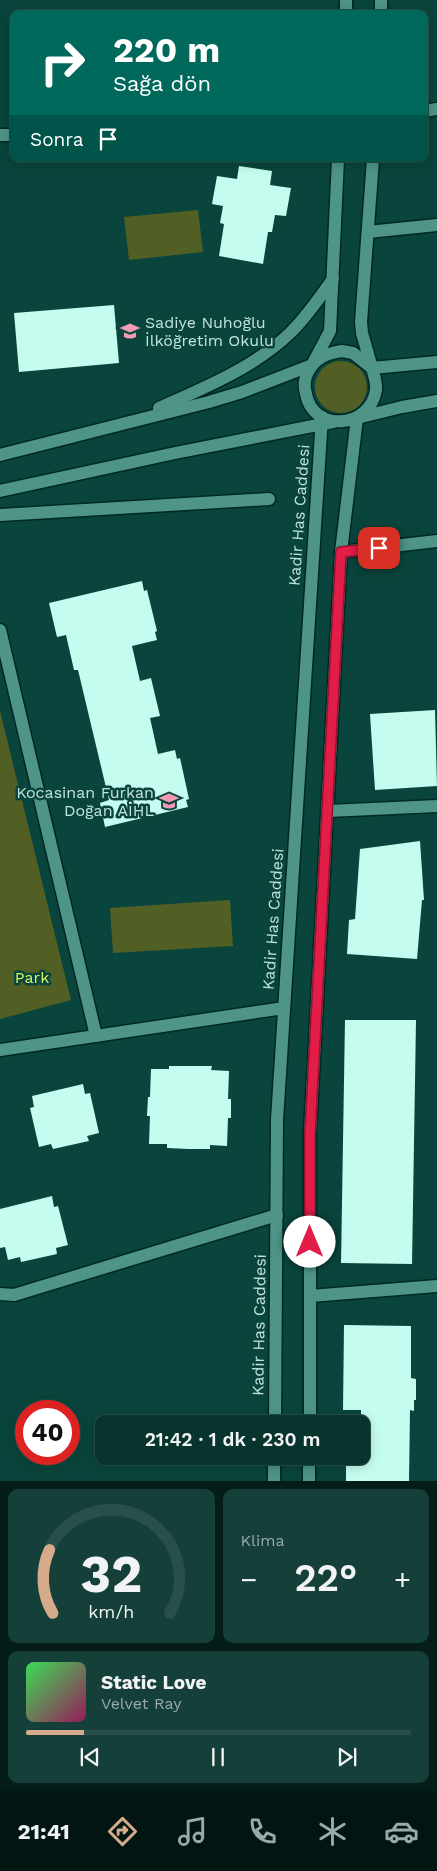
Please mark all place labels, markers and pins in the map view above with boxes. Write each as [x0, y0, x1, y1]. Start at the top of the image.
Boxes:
place label: Sadiye Nuhoğlu İlköğretim Okulu [145, 313, 274, 350]
school or university icon: Sadiye Nuhoğlu İlköğretim Okulu [119, 320, 141, 342]
pin [358, 527, 400, 569]
place label: Kocasinan Furkan Doğan AİHL [16, 783, 154, 820]
school or university icon: Kocasinan Furkan Doğan AİHL [158, 790, 180, 812]

